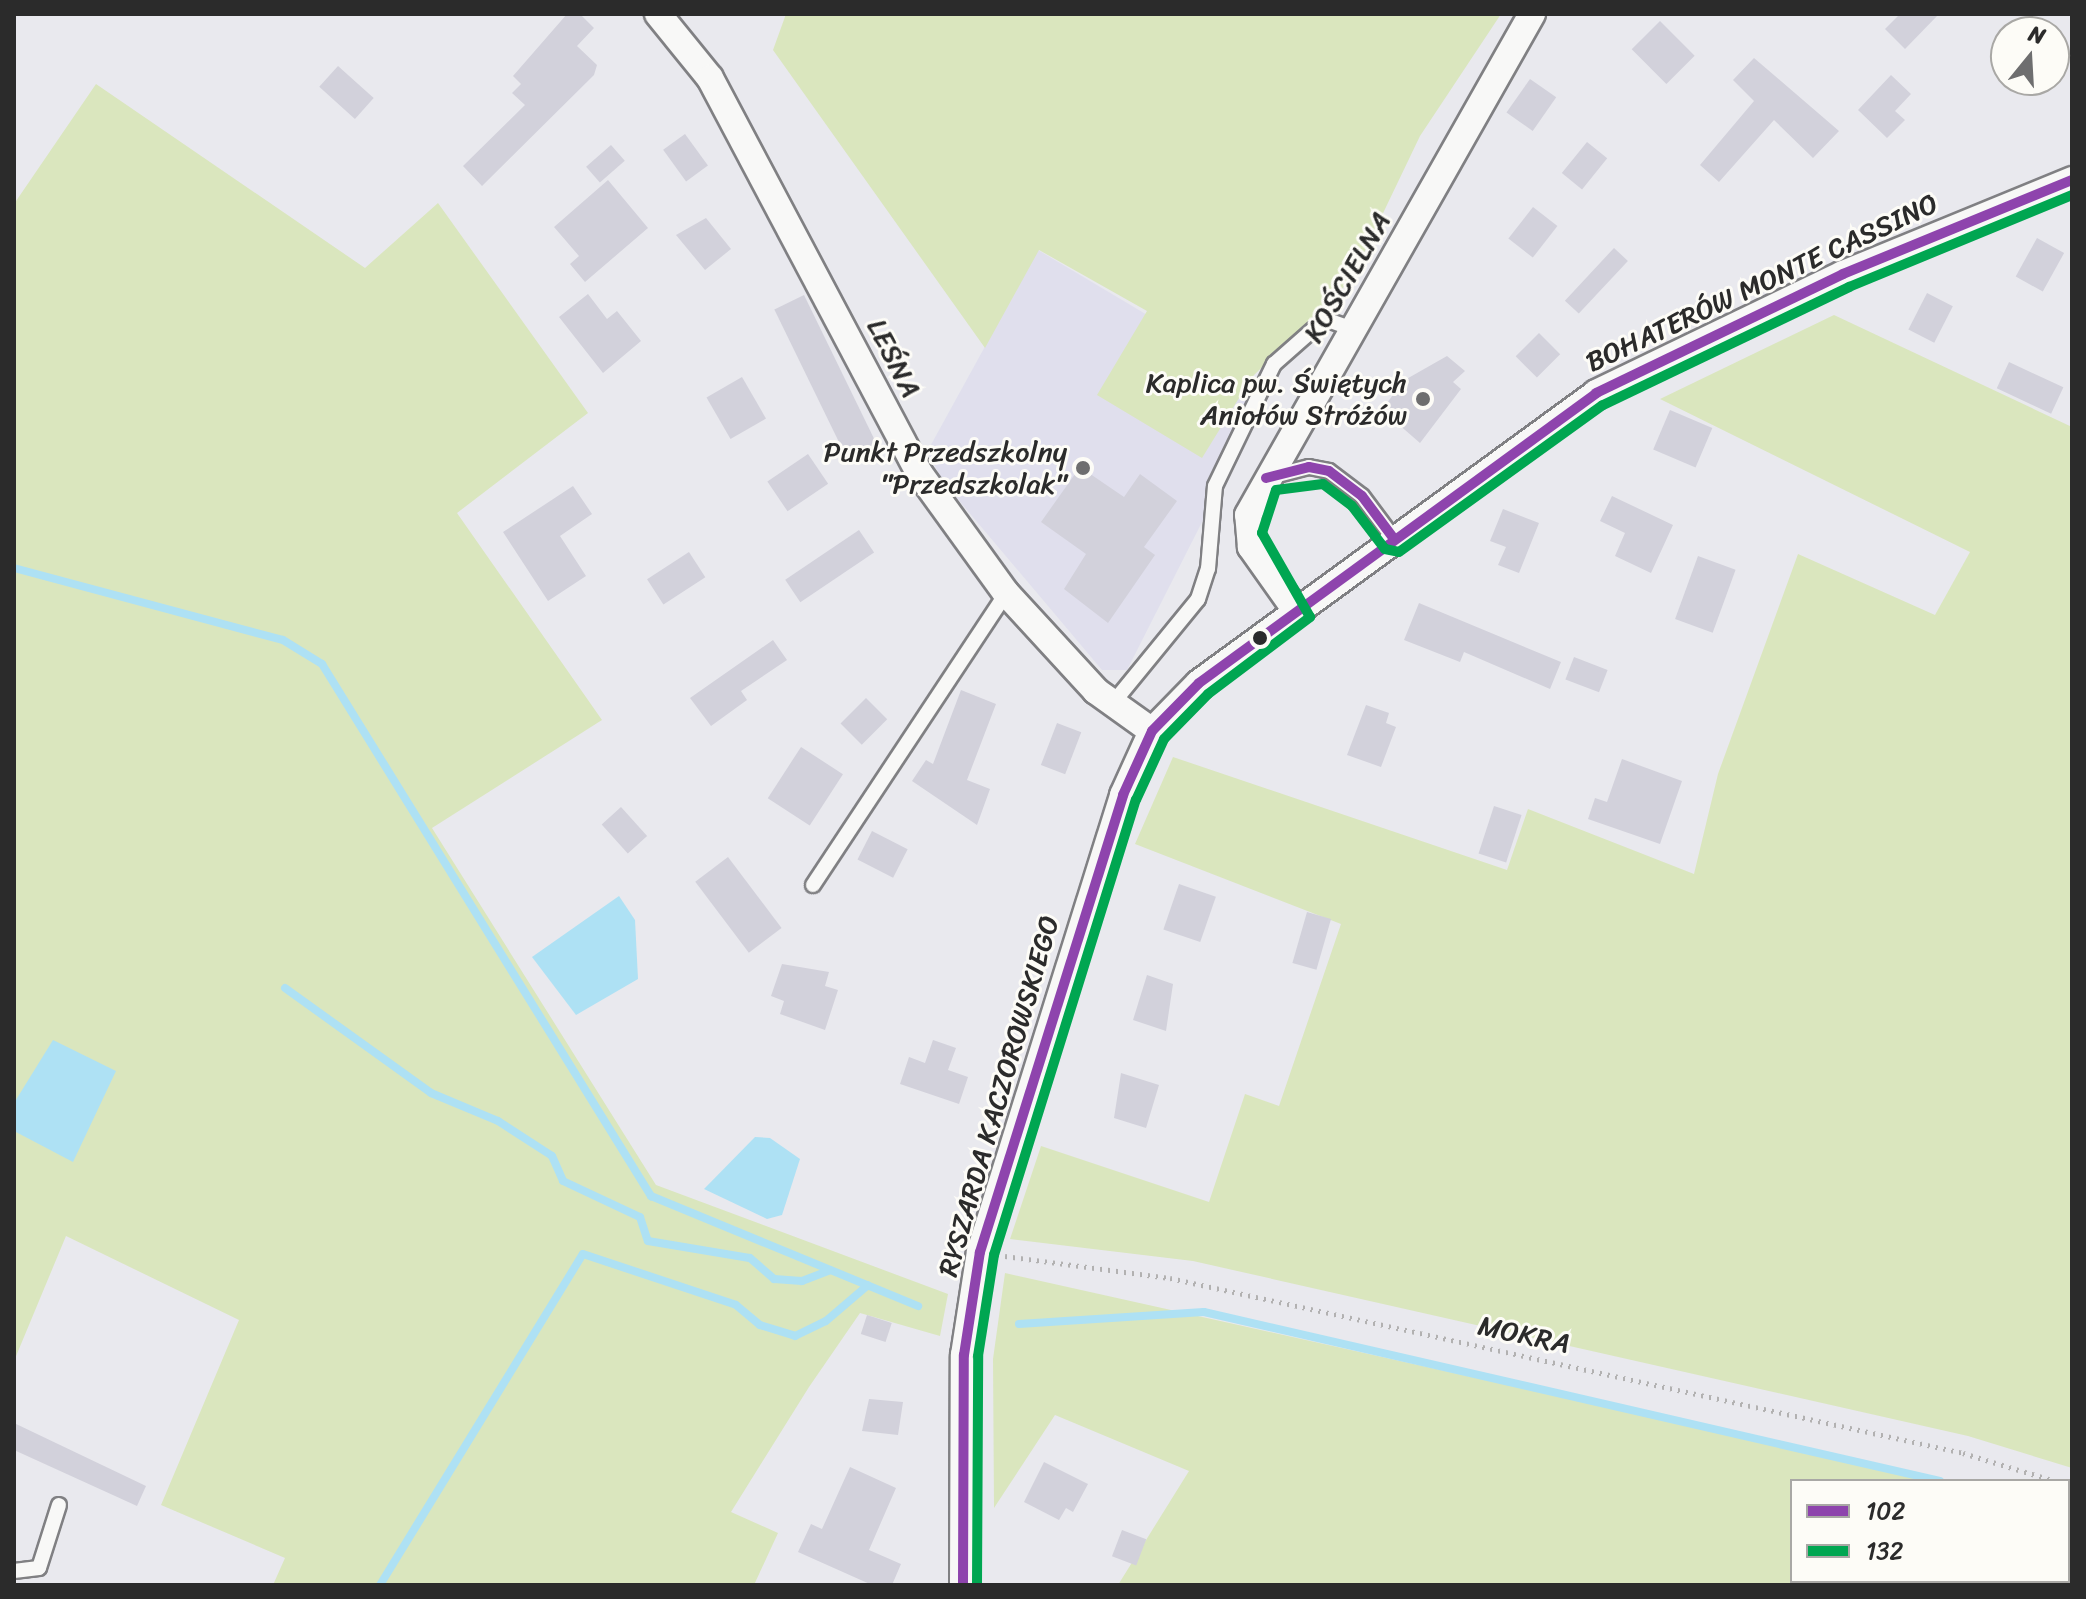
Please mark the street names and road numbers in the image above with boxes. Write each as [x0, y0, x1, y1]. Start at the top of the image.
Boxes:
street label: BOHATERÓW MONTE CASSINO [1583, 188, 1941, 378]
street label: KOŚCIELNA [1296, 206, 1398, 348]
street label: LEŚNA [860, 313, 928, 403]
street label: RYSZARDA KACZOROWSKIEGO [931, 910, 1067, 1282]
street label: MOKRA [1475, 1309, 1573, 1361]

